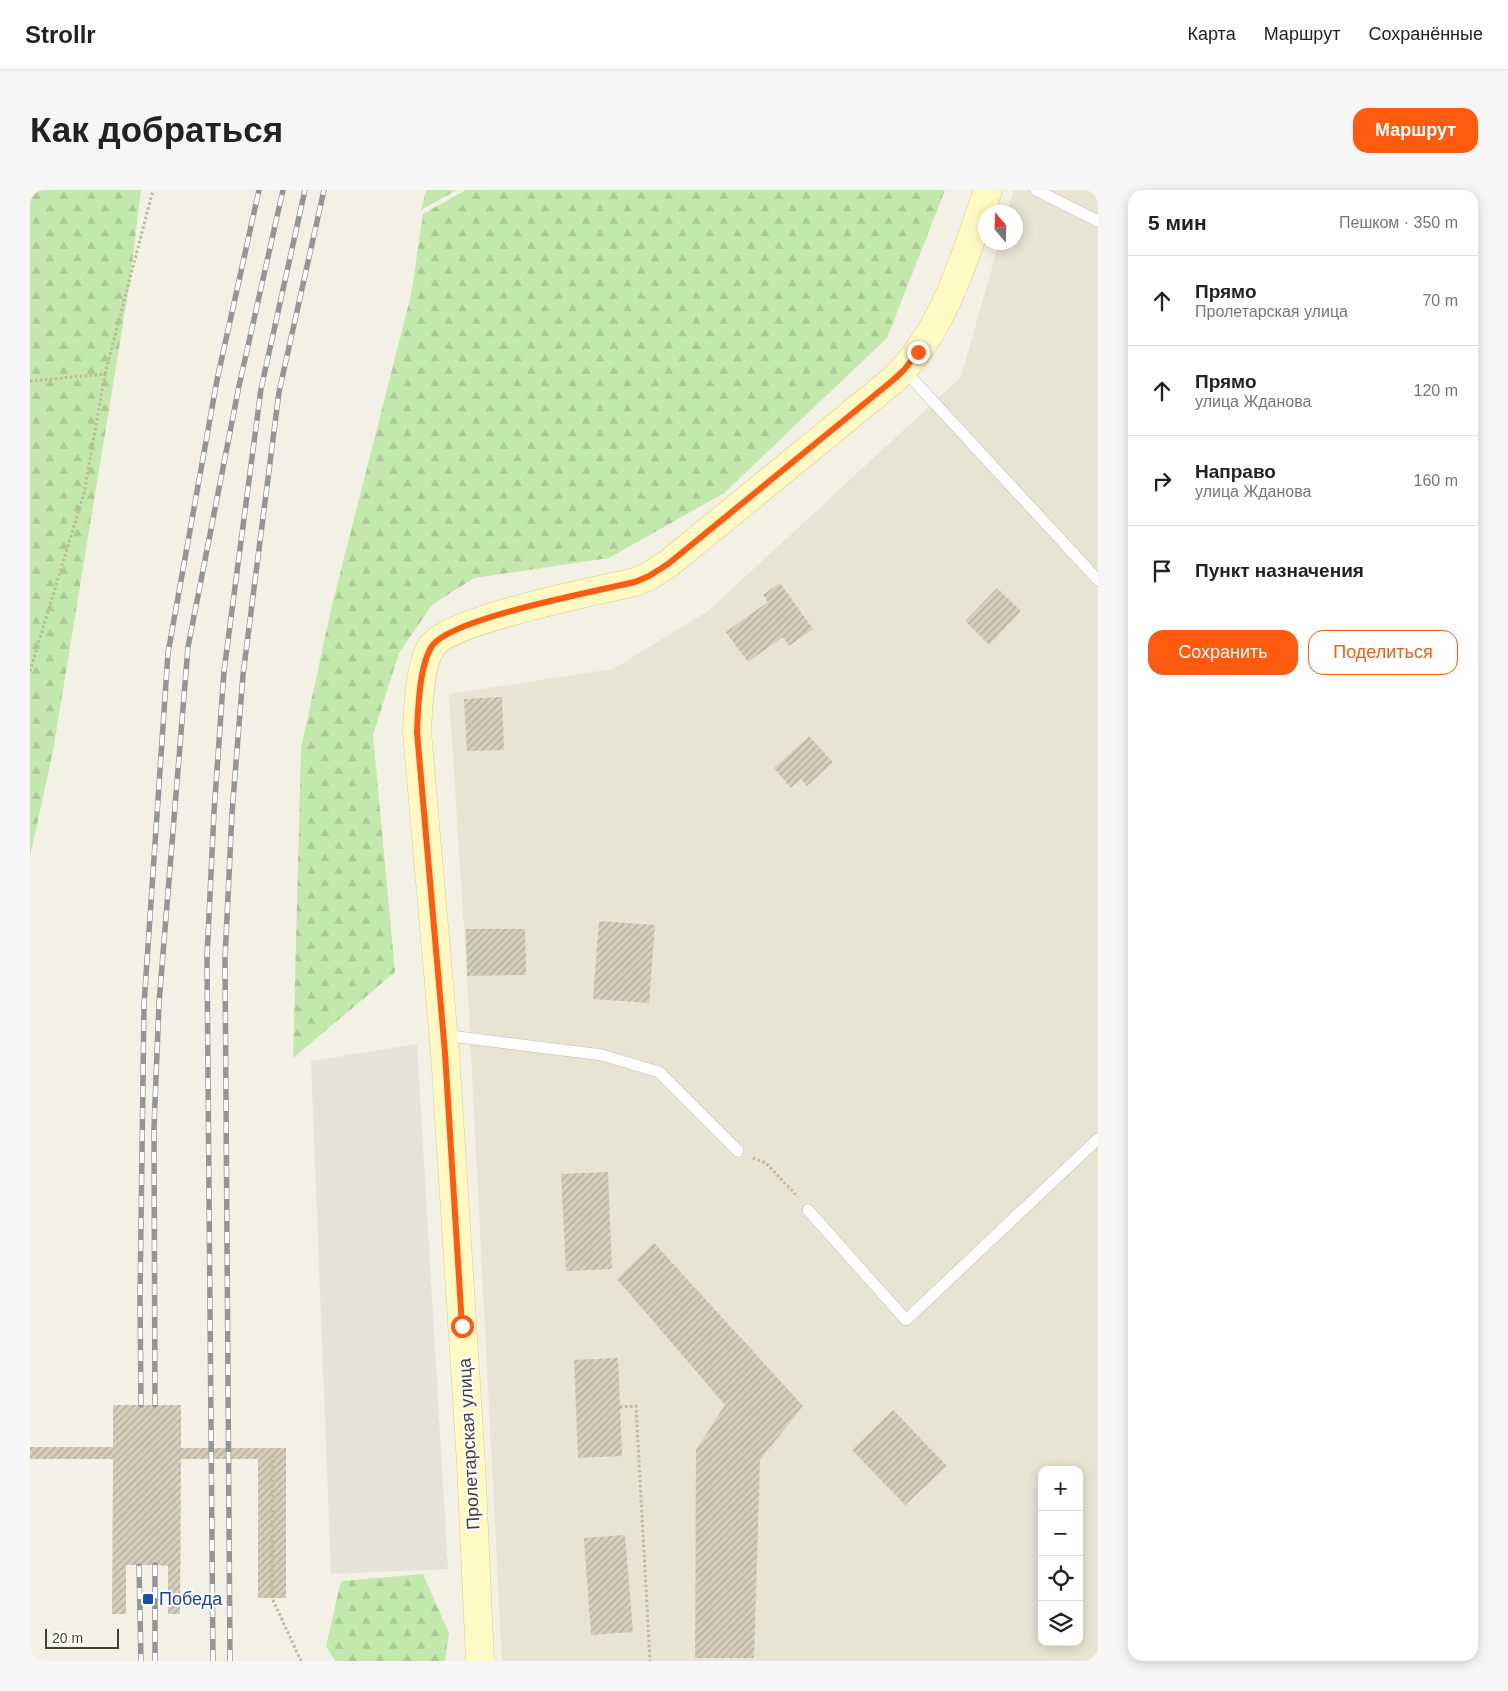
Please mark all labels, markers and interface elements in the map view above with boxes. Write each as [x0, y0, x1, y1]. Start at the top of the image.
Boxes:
text: Strollr [25, 21, 96, 48]
text: Карта [1188, 24, 1236, 44]
text: Маршрут [1264, 24, 1340, 44]
text: Сохранённые [1368, 24, 1483, 44]
button: Маршрут [1353, 108, 1478, 153]
text: Как добраться [30, 110, 283, 149]
north arrow [978, 205, 1023, 250]
text: 5 мин [1148, 211, 1207, 234]
text: Пешком · 350 m [1339, 214, 1458, 231]
text: Прямо [1195, 281, 1257, 302]
icon: ahead [1148, 287, 1176, 315]
text: 70 m [1422, 292, 1458, 309]
text: Пролетарская улица [1195, 303, 1348, 320]
route end [907, 341, 930, 364]
text: Прямо [1195, 371, 1257, 392]
icon: ahead [1148, 377, 1176, 405]
text: 120 m [1414, 382, 1458, 399]
text: улица Жданова [1195, 393, 1311, 410]
text: Направо [1195, 461, 1276, 482]
icon: right [1148, 467, 1176, 495]
text: 160 m [1414, 472, 1458, 489]
text: улица Жданова [1195, 483, 1311, 500]
icon: arrive [1148, 557, 1176, 585]
text: Пункт назначения [1195, 560, 1364, 581]
button: Сохранить [1148, 630, 1298, 675]
button: Поделиться [1308, 630, 1458, 675]
route start [451, 1315, 474, 1338]
street label: Пролетарская улица [454, 1357, 483, 1530]
map controls [1038, 1466, 1083, 1646]
button: + [1038, 1466, 1083, 1511]
button: − [1038, 1511, 1083, 1556]
button: locate [1038, 1556, 1083, 1601]
place label: Победа [159, 1589, 223, 1609]
marker: Победа [141, 1592, 155, 1606]
button: layers [1038, 1601, 1083, 1646]
scale bar [45, 1626, 119, 1649]
text: 20 m [52, 1630, 83, 1646]

